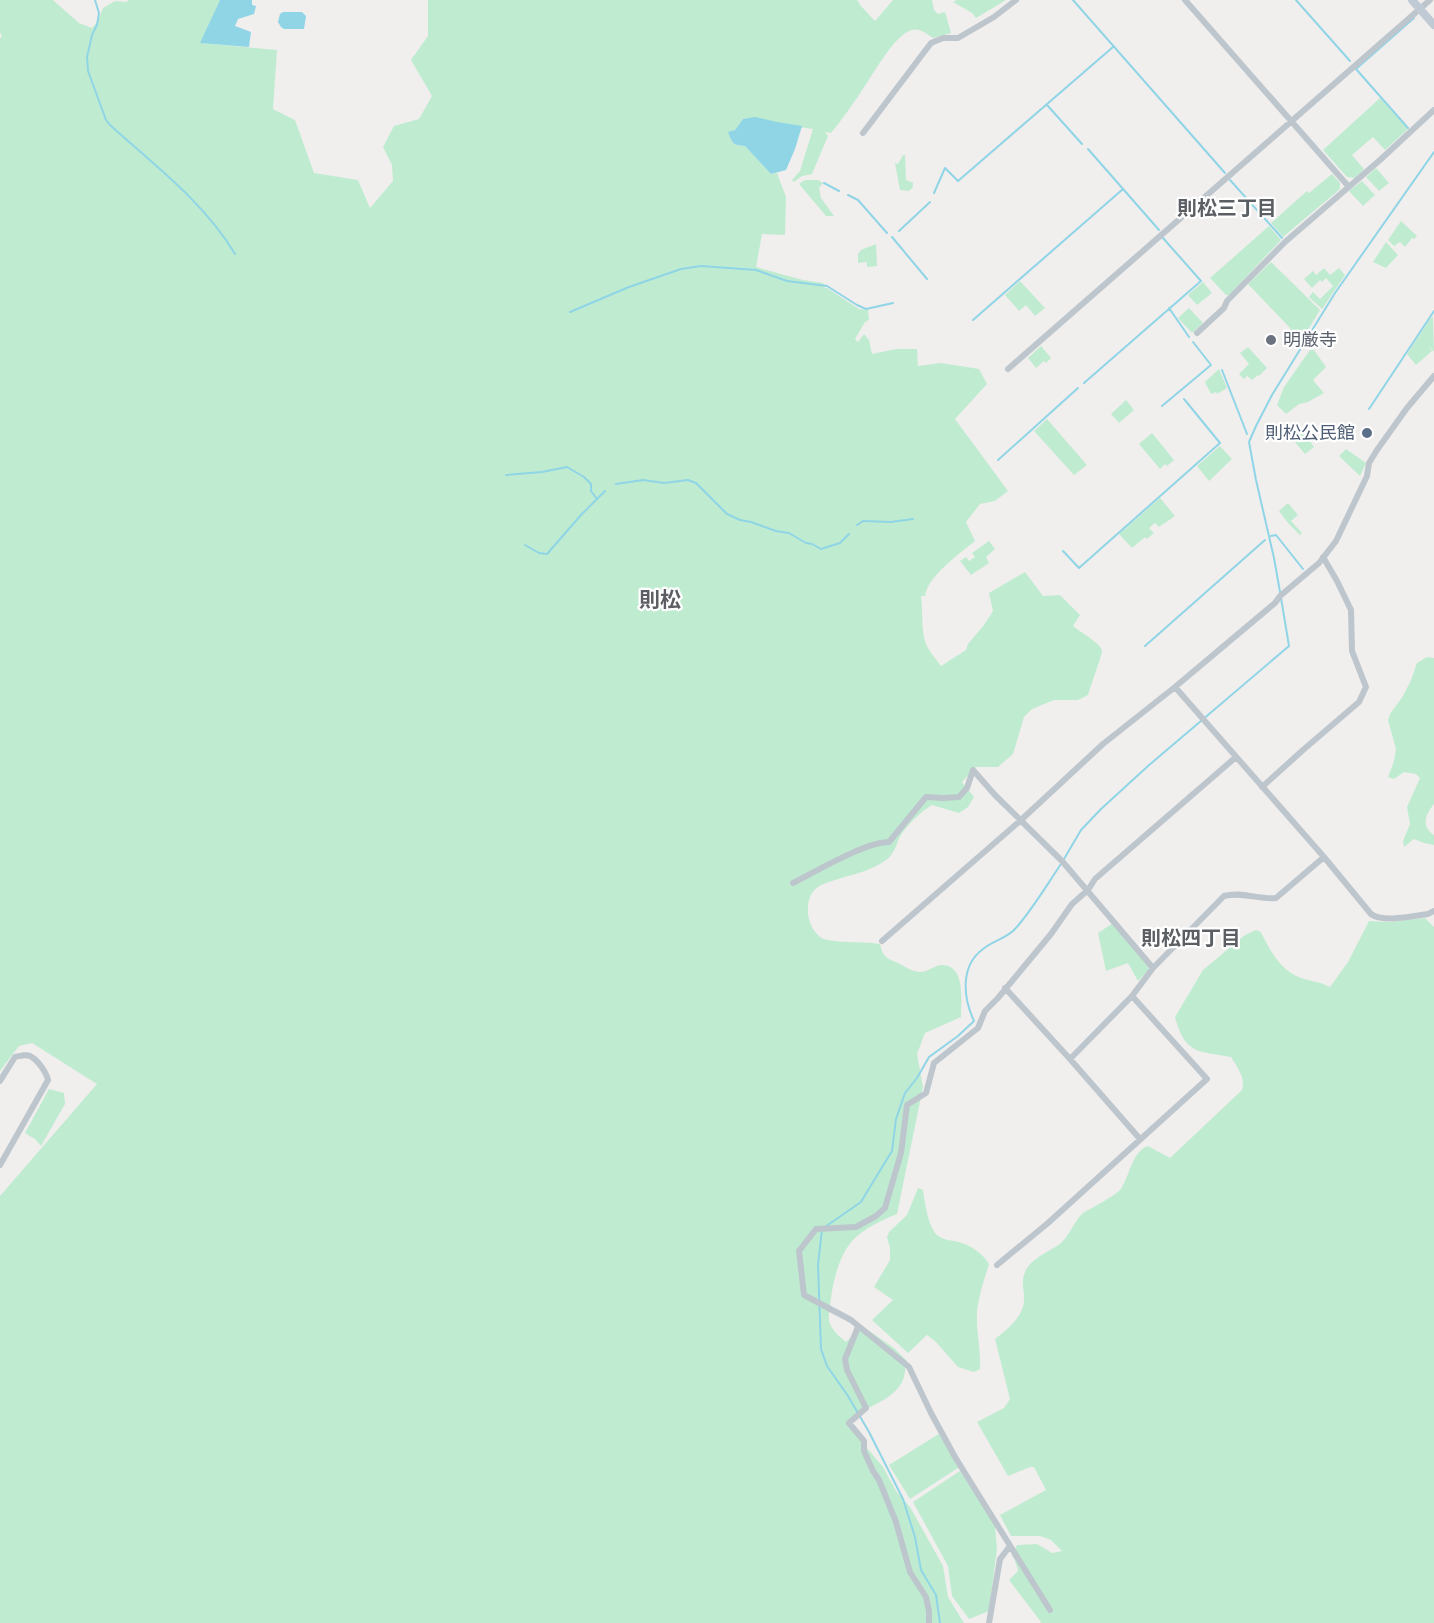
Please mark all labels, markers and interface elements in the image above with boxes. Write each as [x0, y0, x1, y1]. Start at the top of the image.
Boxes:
district label: 則松三丁目 [1177, 194, 1277, 221]
place label: 明厳寺 [1283, 327, 1337, 351]
marker: 明厳寺 [1264, 333, 1278, 347]
place label: 則松公民館 [1265, 420, 1355, 444]
marker: 則松公民館 [1360, 426, 1374, 440]
district label: 則松 [639, 585, 681, 613]
district label: 則松四丁目 [1141, 924, 1241, 951]

